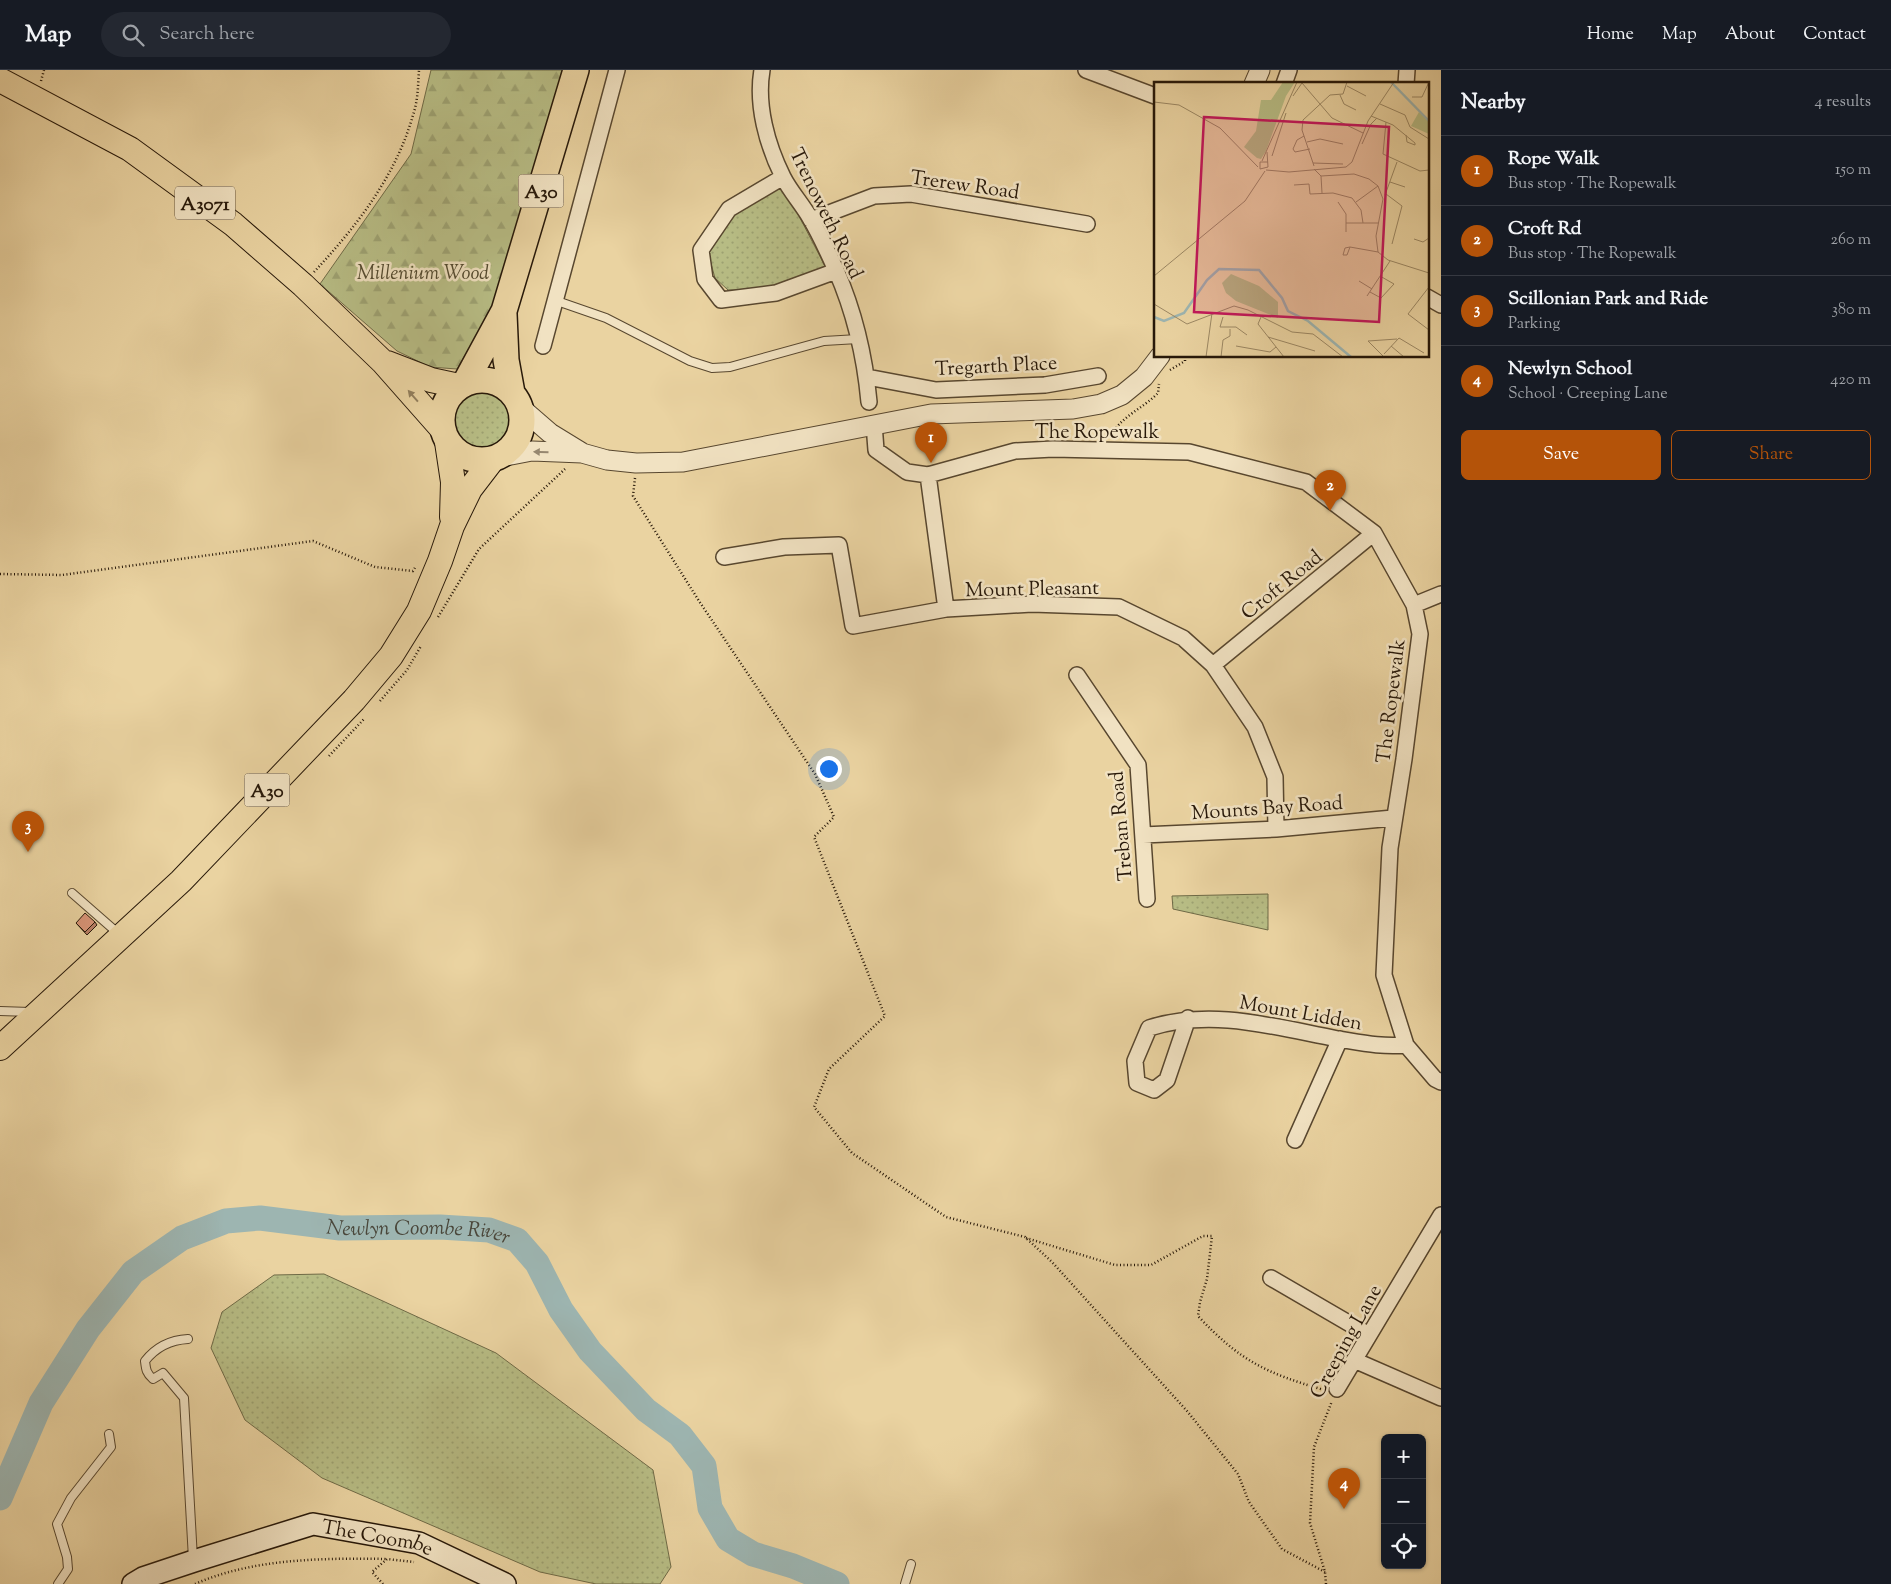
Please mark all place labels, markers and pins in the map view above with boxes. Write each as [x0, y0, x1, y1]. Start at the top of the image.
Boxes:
pin: 1 [915, 422, 947, 463]
pin: 2 [1314, 470, 1346, 511]
pin: 3 [12, 811, 44, 852]
pin: 4 [1328, 1468, 1360, 1509]

